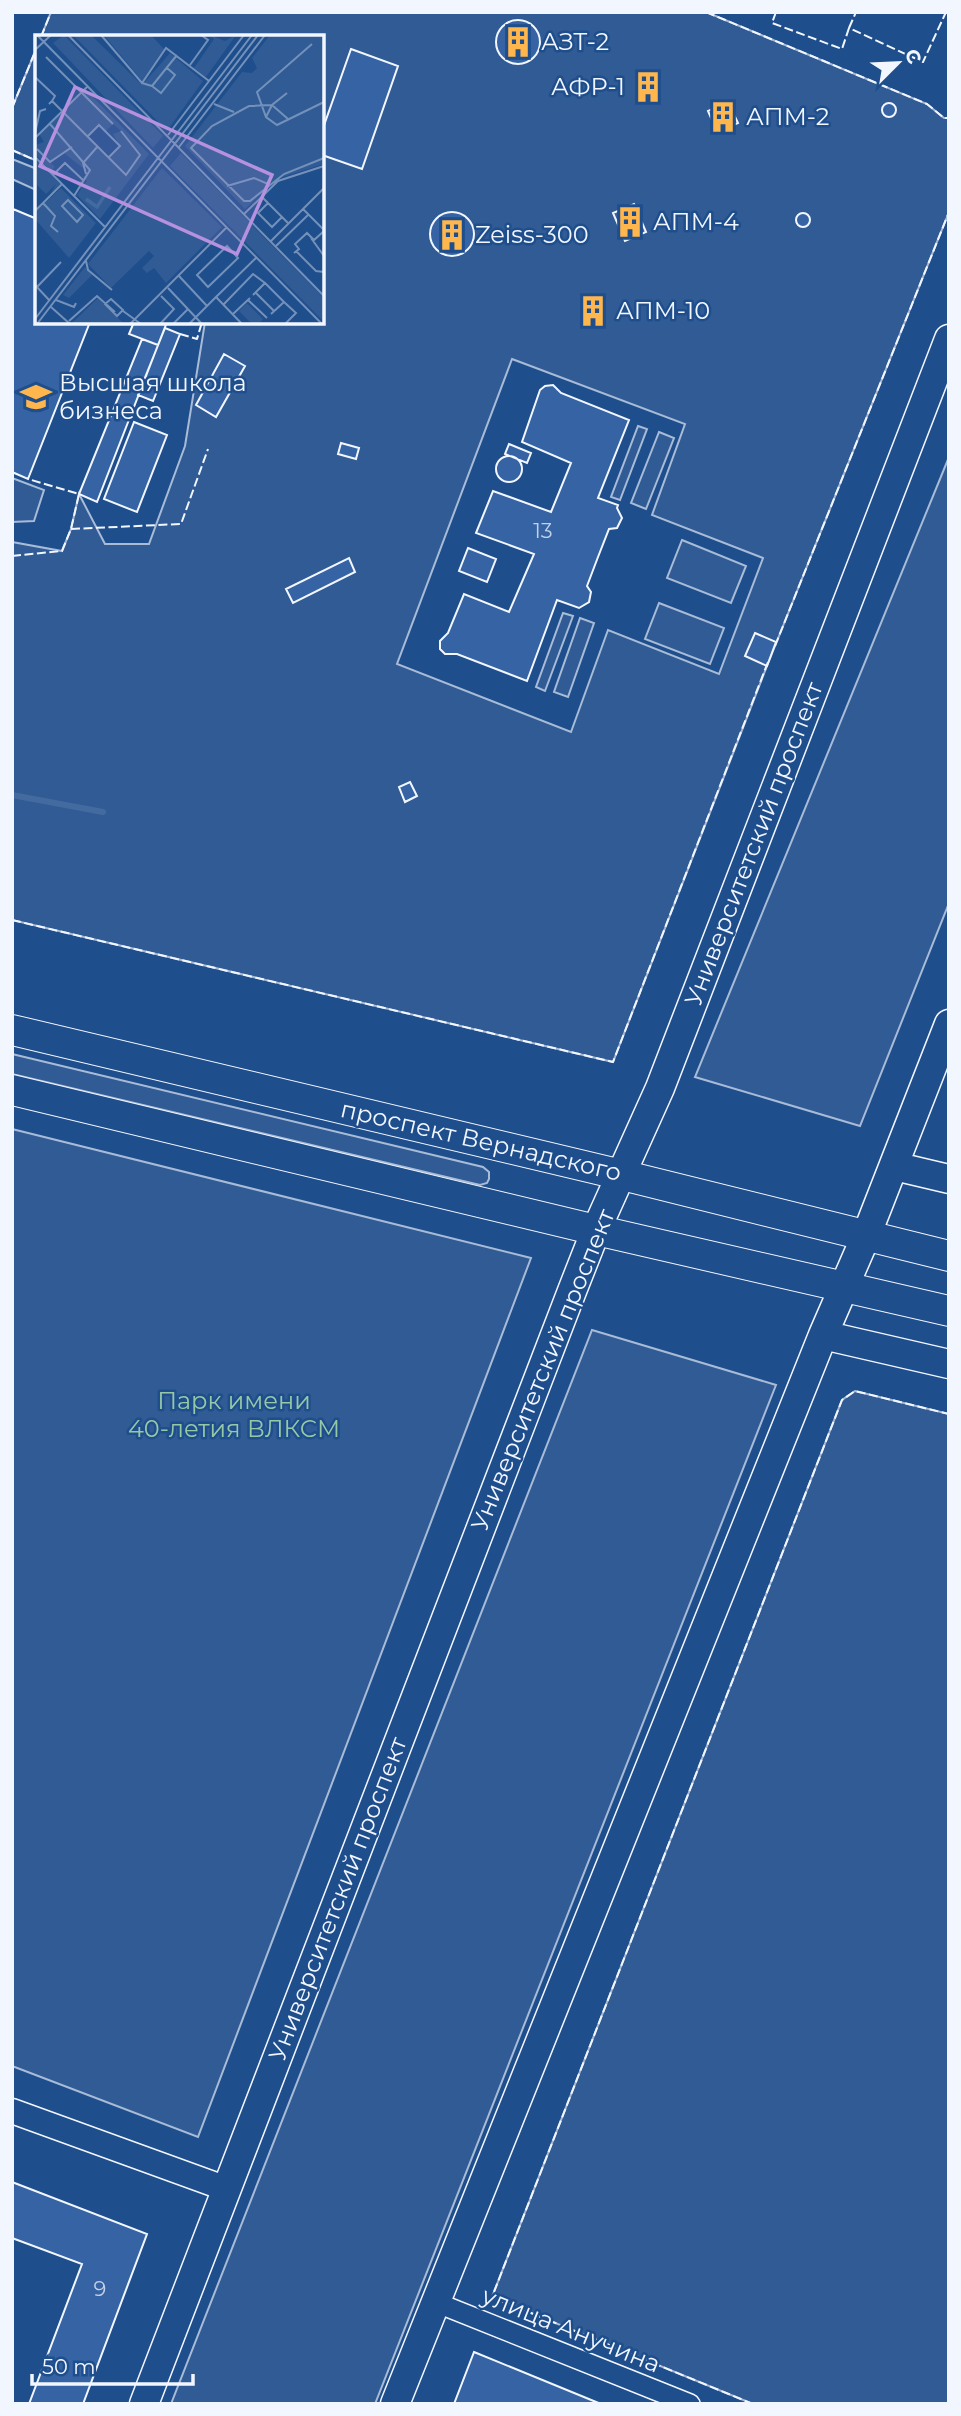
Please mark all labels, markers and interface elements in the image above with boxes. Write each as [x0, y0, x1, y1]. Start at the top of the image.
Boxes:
building icon: АЗТ-2 [501, 25, 535, 59]
place label: АЗТ-2 [541, 27, 609, 56]
north arrow [863, 28, 933, 98]
inset map [35, 35, 324, 324]
text: С [900, 45, 926, 67]
building icon: АФР-1 [631, 70, 665, 104]
place label: АФР-1 [551, 72, 625, 101]
building icon: АПМ-2 [706, 100, 740, 134]
place label: АПМ-2 [746, 102, 829, 131]
building icon: АПМ-4 [613, 205, 647, 239]
place label: АПМ-4 [653, 207, 739, 236]
building icon: Zeiss-300 [435, 218, 469, 252]
place label: Zeiss-300 [475, 220, 589, 249]
building icon: АПМ-10 [576, 294, 610, 328]
place label: АПМ-10 [616, 296, 710, 325]
place label: Высшая школа бизнеса [59, 368, 247, 425]
school or university icon: Высшая школа бизнеса [19, 380, 53, 414]
house number: 13 [533, 518, 553, 543]
street label: Университетский проспект [678, 677, 829, 1010]
street label: проспект Вернадского [338, 1094, 624, 1187]
street label: Университетский проспект [465, 1204, 621, 1535]
park label: Парк имени 40-летия ВЛКСМ [128, 1386, 340, 1443]
street label: Университетский проспект [262, 1732, 413, 2065]
house number: 9 [94, 2276, 106, 2301]
street label: улица Анучина [477, 2280, 665, 2379]
scale bar [32, 2342, 192, 2386]
text: 50 m [42, 2354, 96, 2379]

